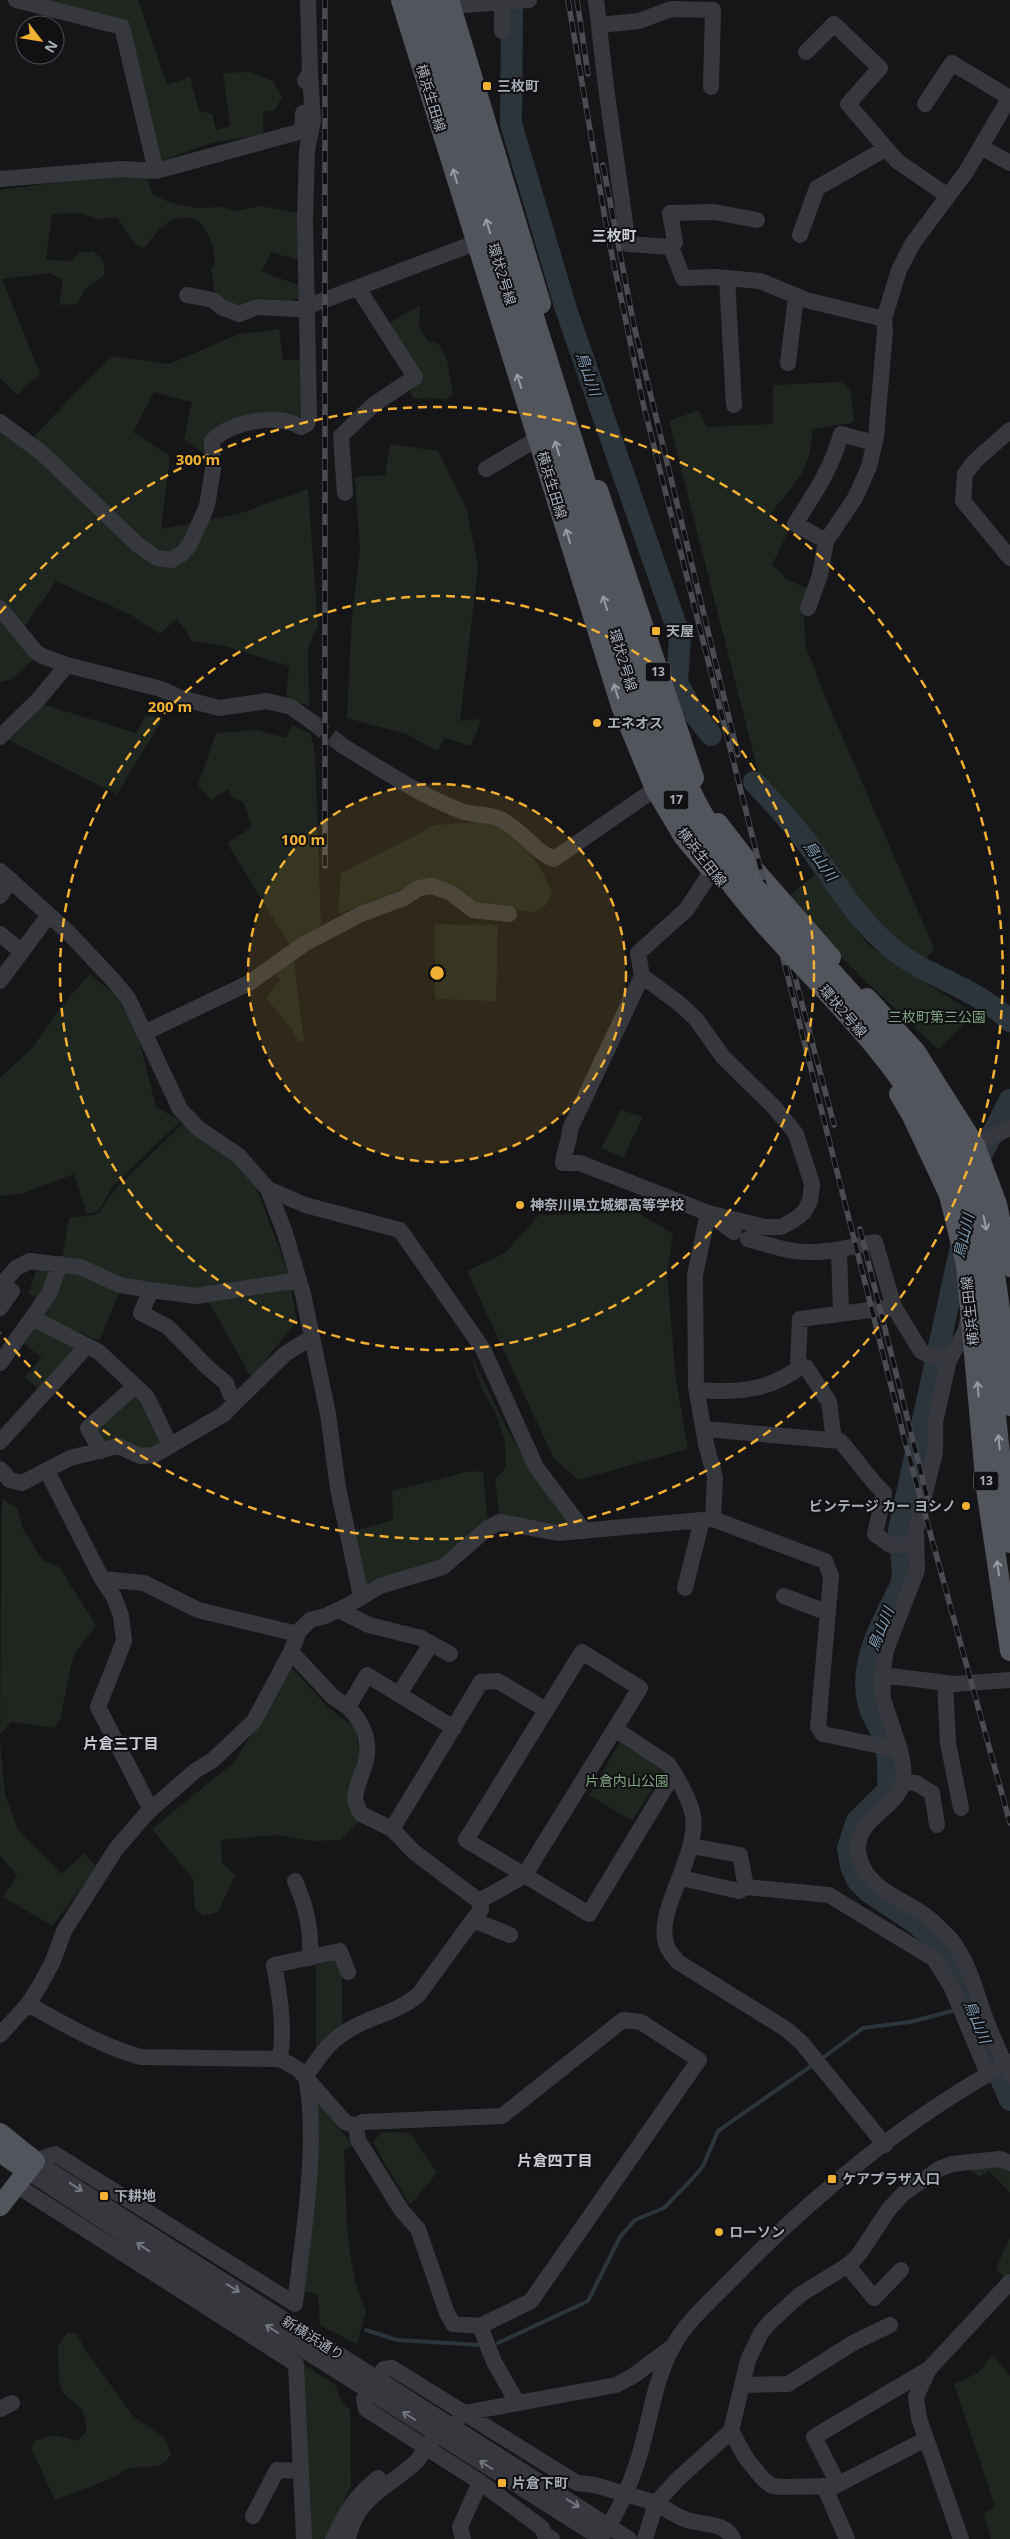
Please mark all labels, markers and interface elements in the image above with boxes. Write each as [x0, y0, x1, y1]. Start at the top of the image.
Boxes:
north arrow [15, 15, 65, 65]
text: N [40, 37, 63, 57]
street label: 横浜生田線 [412, 62, 451, 134]
place label: 三枚町 [497, 76, 539, 95]
marker: 三枚町 [481, 80, 493, 92]
one-way arrow [449, 168, 459, 184]
one-way arrow [482, 218, 492, 234]
district label: 三枚町 [591, 225, 637, 245]
street label: 環状2号線 [484, 240, 521, 307]
water label: 鳥山川 [572, 349, 606, 400]
one-way arrow [514, 374, 524, 390]
one-way arrow [551, 440, 561, 456]
text: 300 m [176, 449, 220, 469]
street label: 横浜生田線 [533, 449, 572, 521]
one-way arrow [562, 529, 572, 545]
one-way arrow [600, 596, 610, 612]
place label: 天屋 [666, 621, 694, 640]
marker: 天屋 [650, 625, 662, 637]
street label: 環状2号線 [605, 626, 642, 693]
road number: 13 [646, 662, 670, 682]
one-way arrow [611, 684, 620, 700]
text: 200 m [148, 696, 192, 716]
place label: エネオス [607, 713, 663, 732]
marker: エネオス [591, 717, 603, 729]
road number: 17 [664, 790, 688, 810]
street label: 横浜生田線 [673, 823, 731, 890]
text: 100 m [281, 829, 325, 849]
water label: 鳥山川 [799, 836, 843, 886]
centre of rings [428, 964, 446, 982]
street label: 環状2号線 [815, 980, 872, 1041]
park label: 三枚町第三公園 [888, 1007, 986, 1026]
place label: 神奈川県立城郷高等学校 [530, 1195, 684, 1214]
marker: 神奈川県立城郷高等学校 [514, 1199, 526, 1211]
water label: 鳥山川 [948, 1210, 978, 1260]
one-way arrow [981, 1215, 990, 1231]
street label: 横浜生田線 [956, 1275, 983, 1347]
one-way arrow [973, 1382, 982, 1398]
one-way arrow [994, 1435, 1004, 1451]
road number: 13 [974, 1472, 998, 1490]
place label: ビンテージ カー ヨシノ [809, 1496, 956, 1515]
marker: ビンテージ カー ヨシノ [960, 1500, 972, 1512]
one-way arrow [993, 1560, 1003, 1576]
water label: 鳥山川 [862, 1602, 899, 1653]
district label: 片倉三丁目 [83, 1733, 159, 1753]
park label: 片倉内山公園 [585, 1771, 669, 1790]
water label: 鳥山川 [960, 1997, 997, 2048]
district label: 片倉四丁目 [517, 2150, 593, 2170]
place label: ケアプラザ入口 [842, 2169, 940, 2188]
marker: ケアプラザ入口 [826, 2173, 838, 2185]
one-way arrow [69, 2182, 83, 2192]
place label: 下耕地 [114, 2186, 156, 2205]
marker: 下耕地 [98, 2190, 110, 2202]
place label: ローソン [729, 2222, 785, 2241]
marker: ローソン [713, 2226, 725, 2238]
one-way arrow [137, 2242, 151, 2252]
one-way arrow [226, 2283, 240, 2293]
street label: 新横浜通り [279, 2311, 348, 2364]
one-way arrow [265, 2324, 279, 2334]
one-way arrow [402, 2411, 416, 2421]
one-way arrow [479, 2460, 493, 2471]
place label: 片倉下町 [512, 2473, 568, 2492]
marker: 片倉下町 [496, 2477, 508, 2489]
one-way arrow [565, 2498, 579, 2508]

